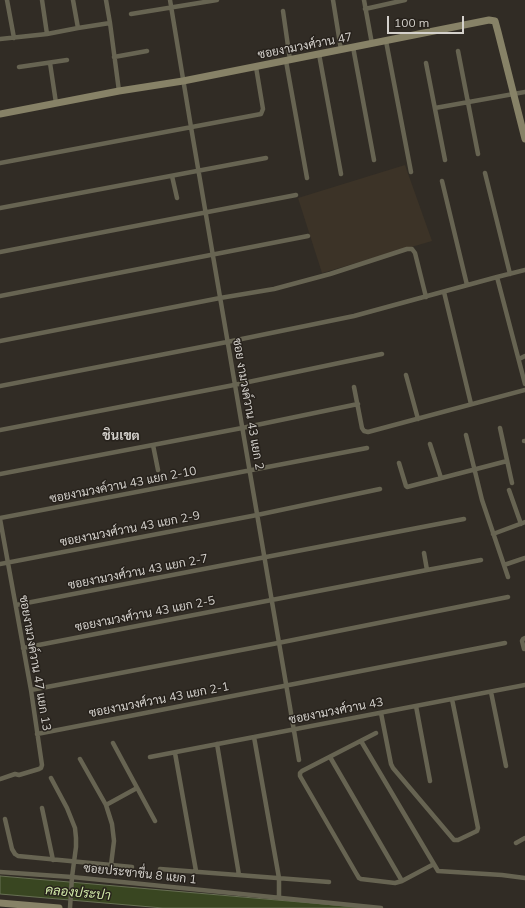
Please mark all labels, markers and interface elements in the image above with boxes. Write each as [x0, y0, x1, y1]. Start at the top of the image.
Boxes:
scale bar [389, 8, 466, 34]
text: 100 m [394, 15, 429, 30]
street label: ซอยงามวงศ์วาน 47 [257, 30, 353, 62]
street label: ซอย งามวงค์วาน 43 แยก 2 [229, 337, 267, 471]
district label: ชินเขต [102, 428, 140, 444]
street label: ซอยงามวงค์วาน 43 แยก 2-10 [48, 464, 198, 506]
street label: ซอยงามวงศ์วาน 43 แยก 2-9 [59, 508, 201, 550]
street label: ซอยงามวงศ์วาน 43 แยก 2-7 [67, 551, 209, 593]
street label: ซอยงามวงศ์วาน 43 แยก 2-5 [74, 593, 216, 635]
street label: ซอยงามวงค์วาน 47 แยก 13 [16, 594, 54, 732]
street label: ซอยงามวงศ์วาน 43 แยก 2-1 [88, 679, 230, 721]
street label: ซอยงามวงศ์วาน 43 [288, 695, 384, 727]
street label: ซอยประชาชื่น 8 แยก 1 [83, 861, 197, 887]
water label: คลองประปา [45, 882, 111, 904]

